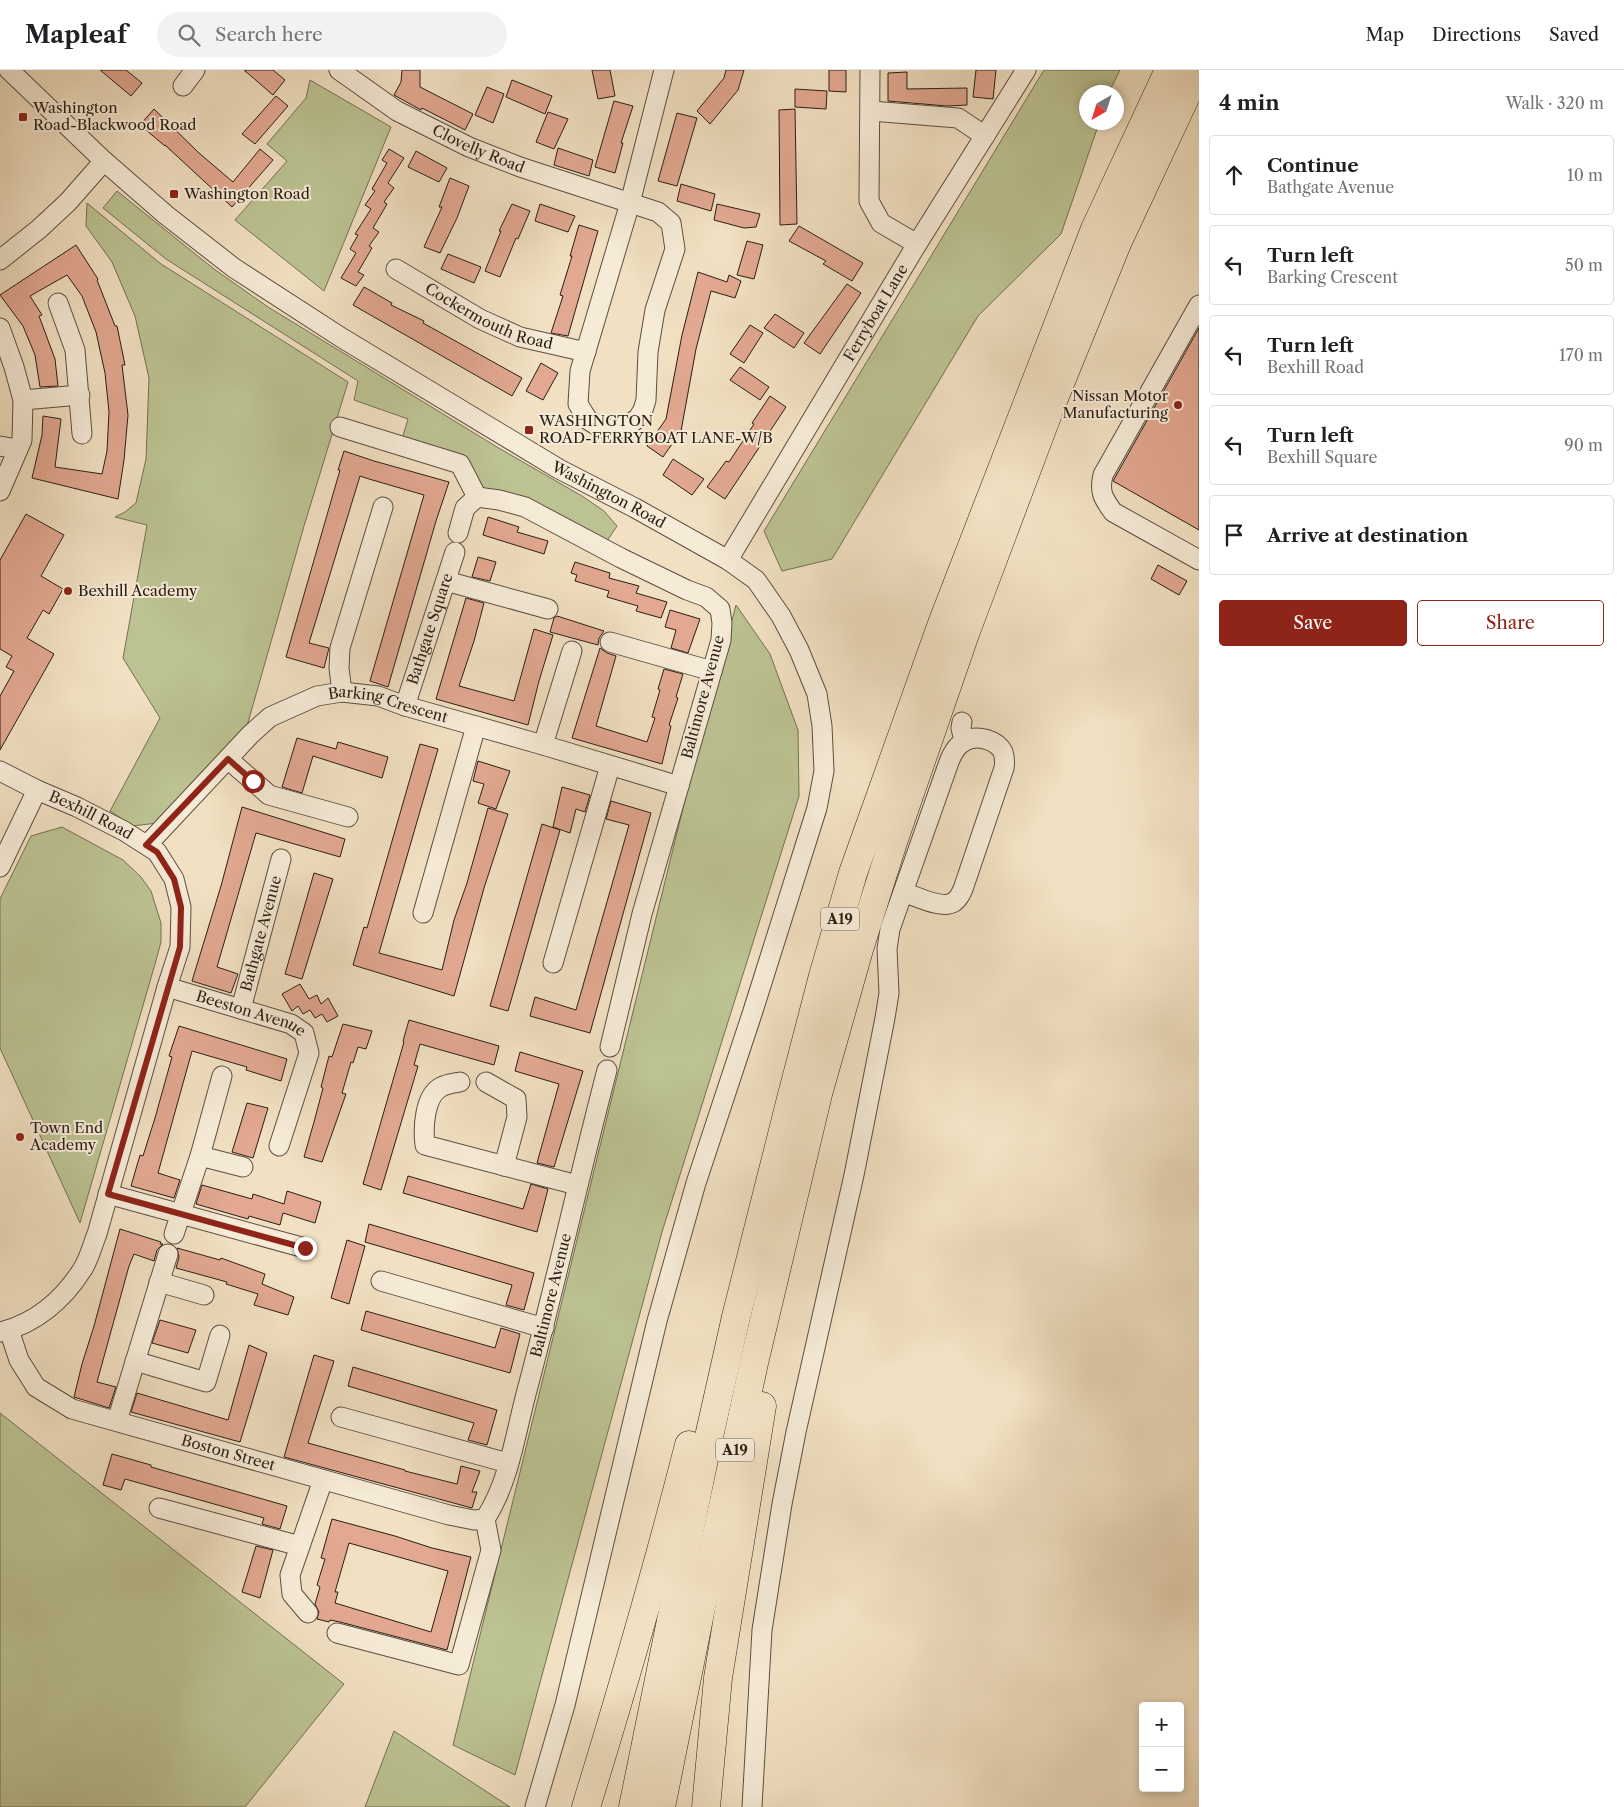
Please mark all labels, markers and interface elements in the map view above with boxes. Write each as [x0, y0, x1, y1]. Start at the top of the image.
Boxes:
search box [157, 12, 507, 57]
text: Mapleaf [25, 20, 127, 49]
icon: search [175, 21, 203, 49]
text: Search here [215, 23, 323, 46]
text: Map [1365, 24, 1404, 46]
text: Directions [1432, 24, 1521, 46]
text: Saved [1549, 24, 1599, 46]
north arrow [1079, 85, 1124, 130]
text: 4 min [1219, 90, 1280, 115]
text: Walk · 320 m [1505, 93, 1604, 113]
place label: Washington Road-Blackwood Road [32, 98, 196, 134]
marker: Washington Road-Blackwood Road [17, 111, 29, 123]
street label: Clovelly Road [429, 120, 527, 177]
text: Continue [1267, 154, 1359, 177]
icon: ahead [1220, 161, 1248, 189]
text: 10 m [1567, 165, 1603, 185]
text: Bathgate Avenue [1267, 177, 1394, 197]
place label: Washington Road [183, 184, 310, 203]
marker: Washington Road [168, 188, 180, 200]
text: Turn left [1267, 244, 1354, 267]
icon: left [1220, 251, 1248, 279]
text: 50 m [1565, 255, 1603, 275]
street label: Ferryboat Lane [839, 261, 912, 364]
text: Barking Crescent [1267, 267, 1398, 287]
street label: Cockermouth Road [422, 278, 555, 353]
text: Turn left [1267, 334, 1354, 357]
icon: left [1220, 341, 1248, 369]
text: 170 m [1559, 345, 1603, 365]
text: Bexhill Road [1267, 357, 1364, 377]
place label: Nissan Motor Manufacturing [1063, 386, 1169, 422]
marker: Nissan Motor Manufacturing [1172, 399, 1184, 411]
place label: WASHINGTON ROAD-FERRYBOAT LANE-W/B [538, 411, 773, 447]
marker: WASHINGTON ROAD-FERRYBOAT LANE-W/B [523, 424, 535, 436]
text: Turn left [1267, 424, 1354, 447]
icon: left [1220, 431, 1248, 459]
text: 90 m [1564, 435, 1603, 455]
text: Bexhill Square [1267, 447, 1378, 467]
street label: Washington Road [548, 456, 669, 532]
icon: arrive [1220, 521, 1248, 549]
text: Arrive at destination [1267, 524, 1468, 547]
street label: Bathgate Square [403, 571, 457, 687]
place label: Bexhill Academy [78, 581, 198, 600]
marker: Bexhill Academy [62, 585, 74, 597]
button: Save [1219, 600, 1407, 646]
button: Share [1417, 600, 1604, 646]
street label: Baltimore Avenue [677, 633, 728, 761]
street label: Barking Crescent [327, 682, 451, 727]
route start [242, 770, 265, 793]
street label: Bexhill Road [46, 786, 137, 843]
street label: Bathgate Avenue [236, 873, 285, 994]
road number: A19 [821, 908, 859, 931]
street label: Beeston Avenue [194, 986, 310, 1040]
place label: Town End Academy [29, 1118, 103, 1154]
marker: Town End Academy [14, 1131, 26, 1143]
street label: Baltimore Avenue [526, 1231, 575, 1359]
route end [294, 1237, 317, 1260]
street label: Boston Street [179, 1430, 278, 1475]
road number: A19 [716, 1438, 754, 1462]
map controls [1139, 1702, 1184, 1792]
button: + [1139, 1702, 1184, 1747]
button: − [1139, 1747, 1184, 1792]

